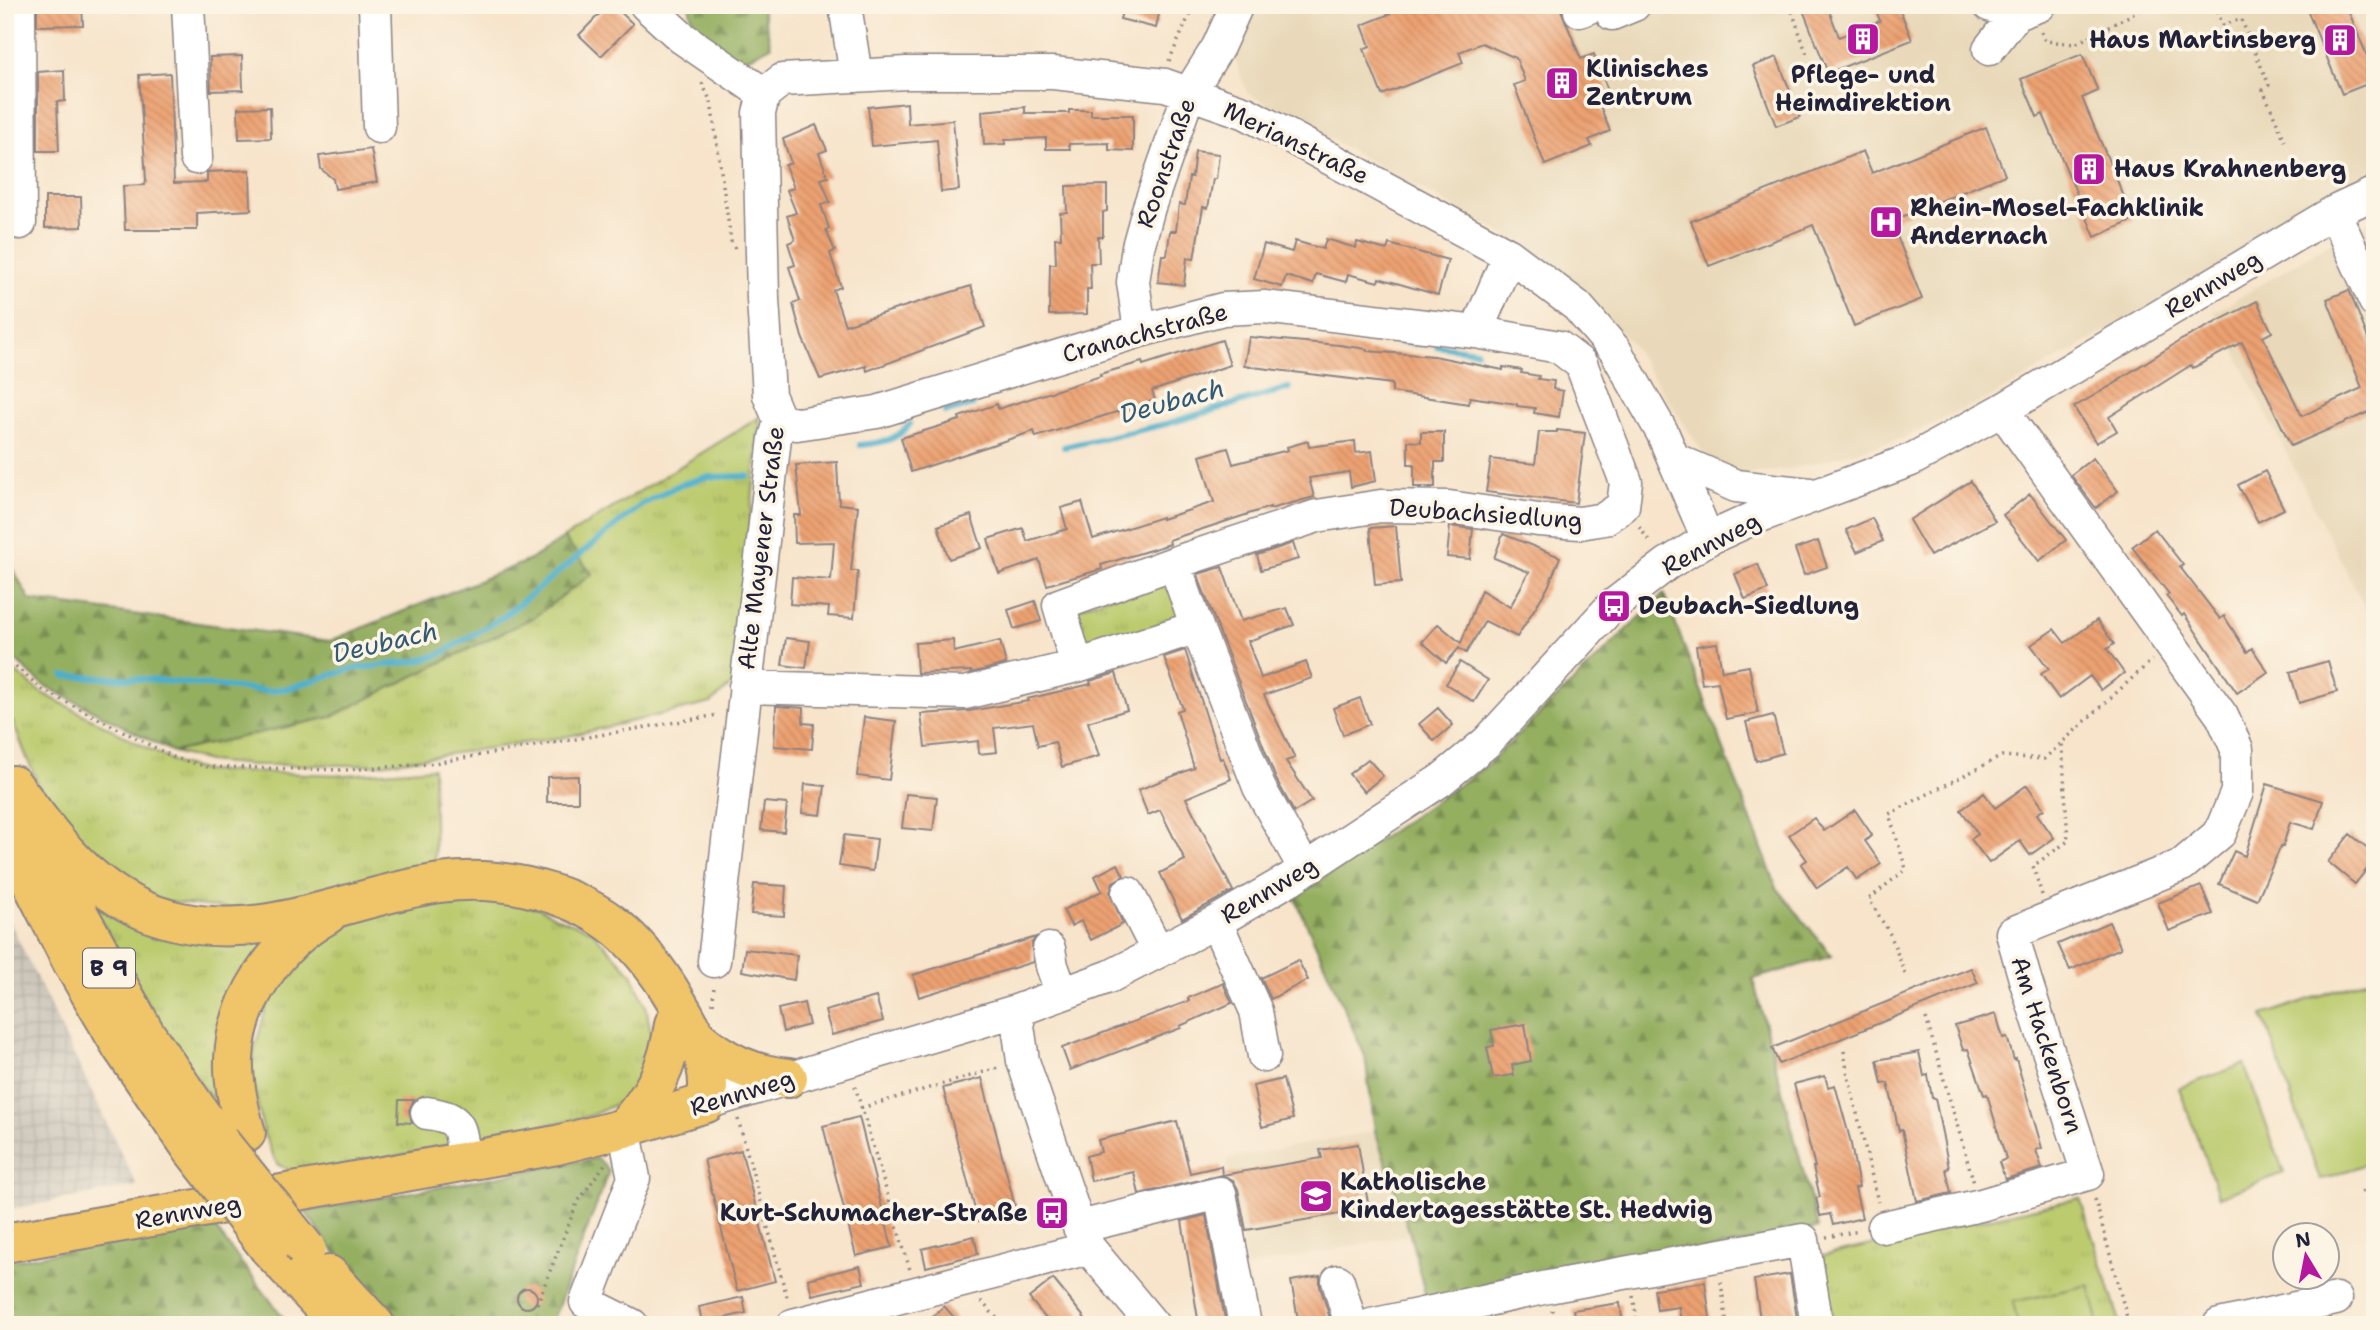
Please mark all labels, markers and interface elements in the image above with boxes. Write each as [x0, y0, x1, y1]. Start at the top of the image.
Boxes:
building icon: Pflege- und Heimdirektion [1844, 20, 1882, 58]
building icon: Haus Martinsberg [2321, 21, 2359, 59]
place label: Haus Martinsberg [2089, 24, 2316, 56]
place label: Klinisches Zentrum [1586, 53, 1709, 113]
place label: Pflege- und Heimdirektion [1775, 59, 1951, 119]
building icon: Klinisches Zentrum [1543, 64, 1581, 102]
street label: Roonstraße [1129, 94, 1203, 232]
street label: Merianstraße [1218, 94, 1374, 192]
building icon: Haus Krahnenberg [2070, 150, 2108, 188]
place label: Haus Krahnenberg [2114, 153, 2346, 185]
place label: Rhein-Mosel-Fachklinik Andernach [1910, 192, 2204, 252]
hospital icon: Rhein-Mosel-Fachklinik Andernach [1867, 203, 1905, 241]
street label: Rennweg [2159, 243, 2267, 325]
street label: Cranachstraße [1059, 296, 1231, 370]
water label: Deubach [1116, 370, 1228, 431]
street label: Alte Mayener Straße [730, 424, 792, 672]
street label: Deubachsiedlung [1388, 491, 1584, 537]
street label: Rennweg [1656, 505, 1766, 583]
bus stop icon: Deubach-Siedlung [1595, 587, 1633, 625]
place label: Deubach-Siedlung [1638, 590, 1859, 622]
water label: Deubach [329, 612, 441, 671]
street label: Rennweg [1215, 849, 1323, 931]
road number: B 9 [83, 948, 135, 987]
street label: Am Hackenborn [2003, 952, 2091, 1138]
street label: Rennweg [686, 1062, 798, 1124]
place label: Katholische Kindertagesstätte St. Hedwig [1340, 1166, 1713, 1226]
school or university icon: Katholische Kindertagesstätte St. Hedwig [1297, 1177, 1335, 1215]
street label: Rennweg [133, 1187, 243, 1237]
bus stop icon: Kurt-Schumacher-Straße [1033, 1194, 1071, 1232]
place label: Kurt-Schumacher-Straße [720, 1197, 1028, 1229]
north arrow [2272, 1222, 2342, 1292]
text: N [2294, 1226, 2313, 1253]

